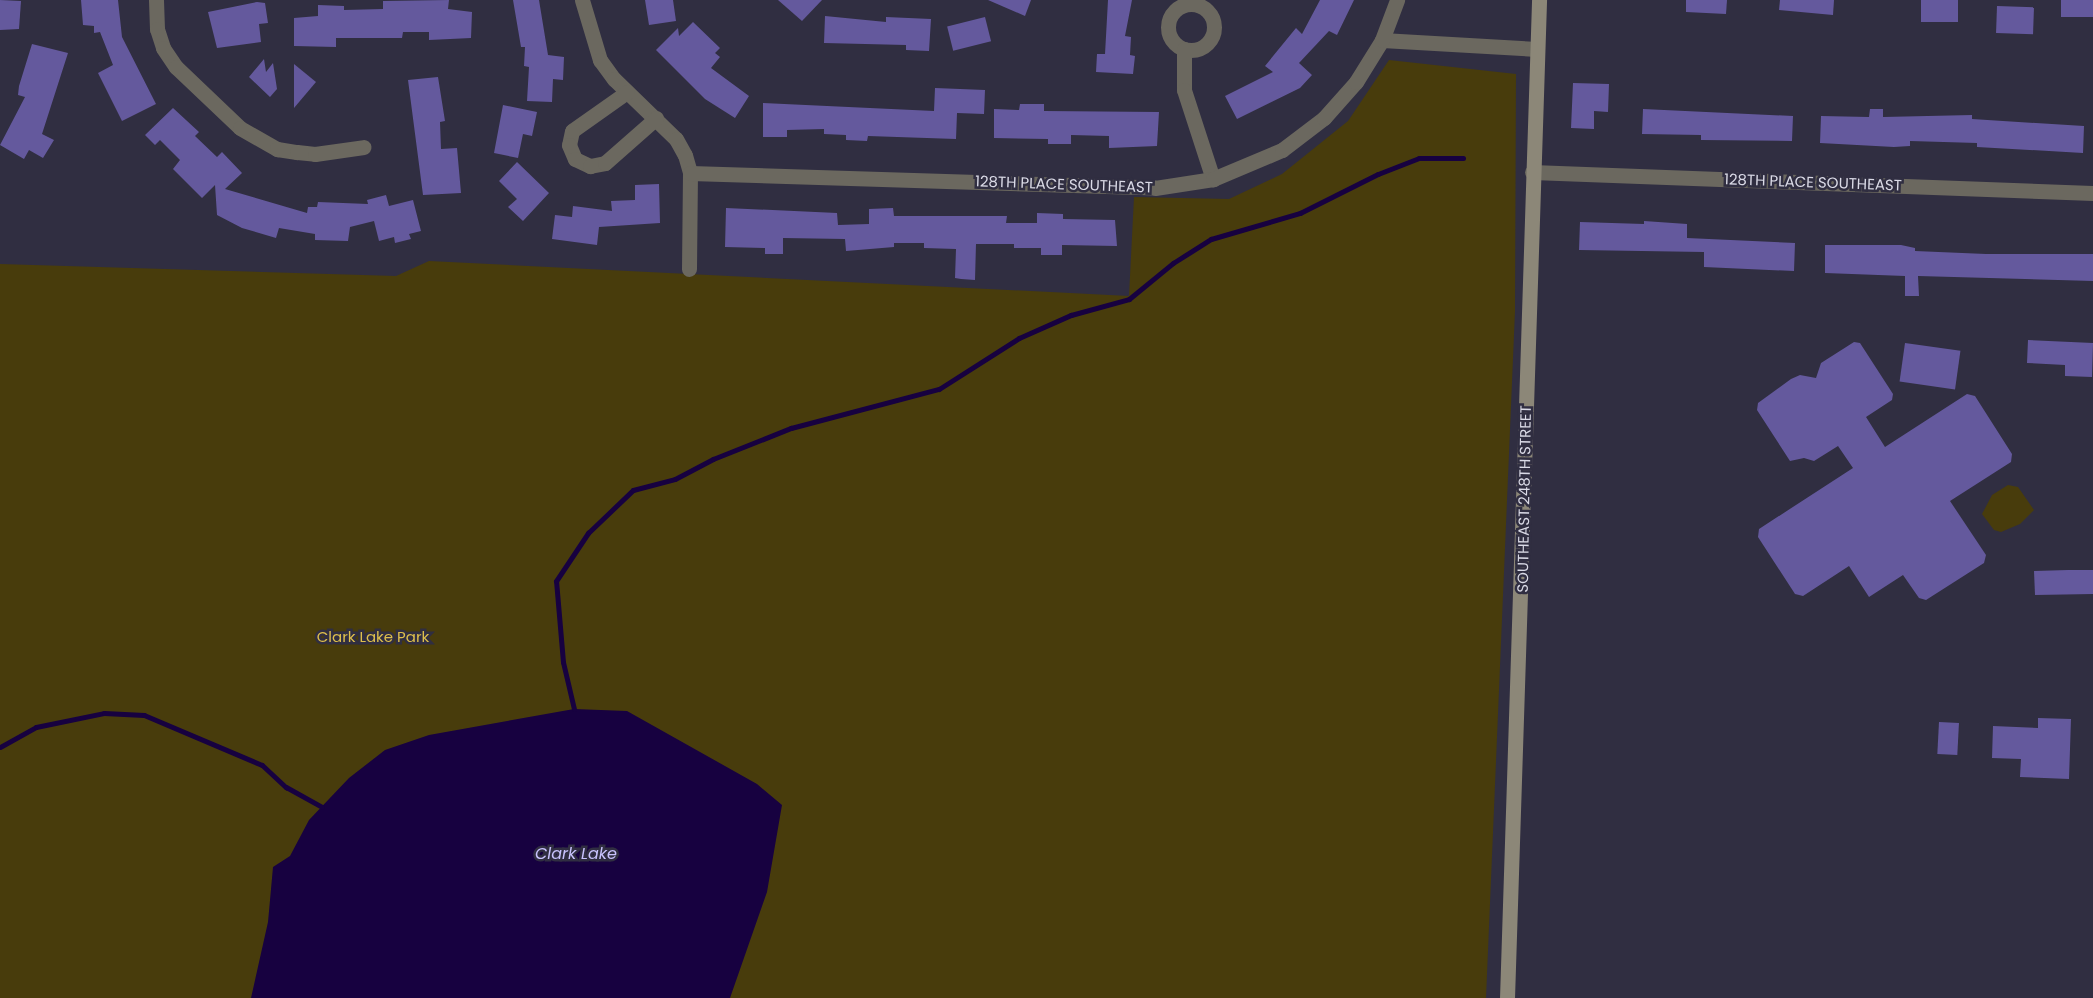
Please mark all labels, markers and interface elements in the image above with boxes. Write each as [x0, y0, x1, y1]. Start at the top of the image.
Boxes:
street label: 128TH PLACE SOUTHEAST [1724, 170, 1902, 194]
street label: 128TH PLACE SOUTHEAST [975, 172, 1153, 196]
street label: SOUTHEAST 248TH STREET [1513, 405, 1535, 593]
park label: Clark Lake Park [317, 628, 429, 646]
water label: Clark Lake [535, 844, 617, 864]

